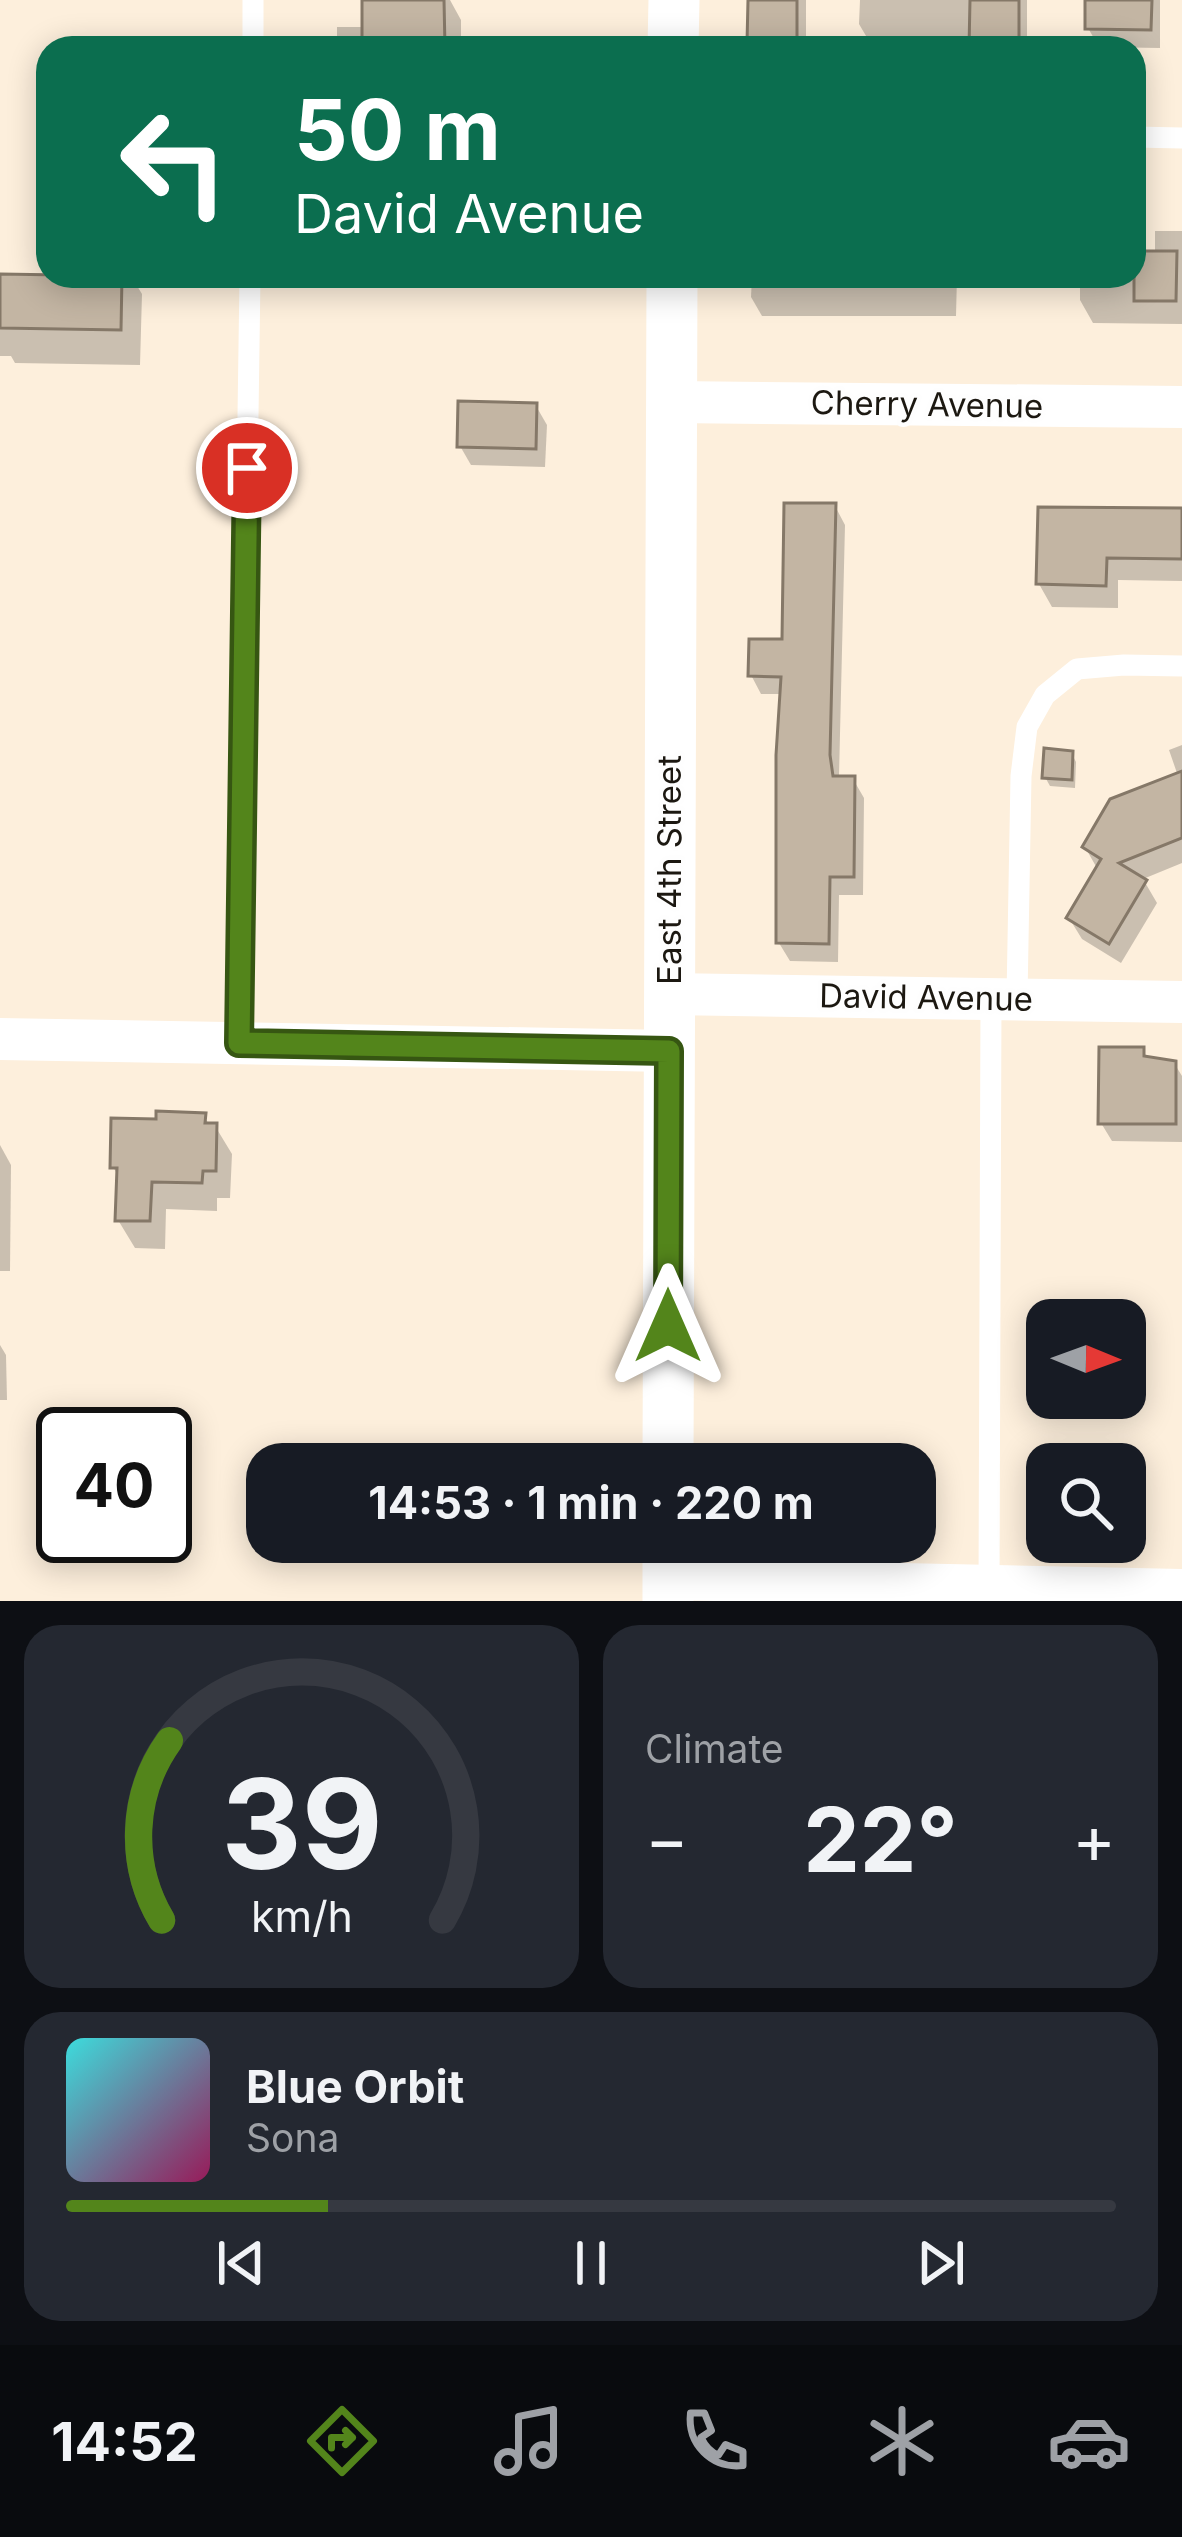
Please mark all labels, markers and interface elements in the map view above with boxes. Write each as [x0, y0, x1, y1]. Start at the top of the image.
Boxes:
text: 50 m [294, 79, 501, 180]
icon: left [96, 84, 252, 240]
text: David Avenue [294, 181, 644, 246]
street label: Cherry Avenue [810, 382, 1044, 426]
pin [196, 417, 298, 519]
icon: arrive [214, 435, 280, 501]
street label: East 4th Street [649, 755, 689, 985]
street label: David Avenue [819, 975, 1033, 1019]
position arrow [605, 1263, 731, 1389]
north arrow [1026, 1299, 1146, 1419]
map controls [1026, 1299, 1146, 1563]
speed limit sign: 40 [36, 1407, 192, 1563]
button: search [1026, 1443, 1146, 1563]
text: 14:53 · 1 min · 220 m [368, 1475, 814, 1530]
text: Climate [645, 1725, 784, 1772]
text: 39 [221, 1748, 382, 1899]
text: 22° [803, 1785, 958, 1894]
text: − [645, 1799, 689, 1879]
text: + [1072, 1799, 1116, 1879]
text: km/h [251, 1889, 352, 1941]
text: Blue Orbit [246, 2059, 464, 2114]
text: Sona [246, 2114, 339, 2161]
icon: previous [208, 2230, 274, 2296]
icon: pause [558, 2230, 624, 2296]
icon: next [908, 2230, 974, 2296]
icon: directions [300, 2399, 384, 2483]
icon: music [487, 2399, 571, 2483]
icon: phone [673, 2399, 757, 2483]
icon: climate [860, 2399, 944, 2483]
icon: car [1047, 2399, 1131, 2483]
text: 14:52 [51, 2409, 198, 2474]

